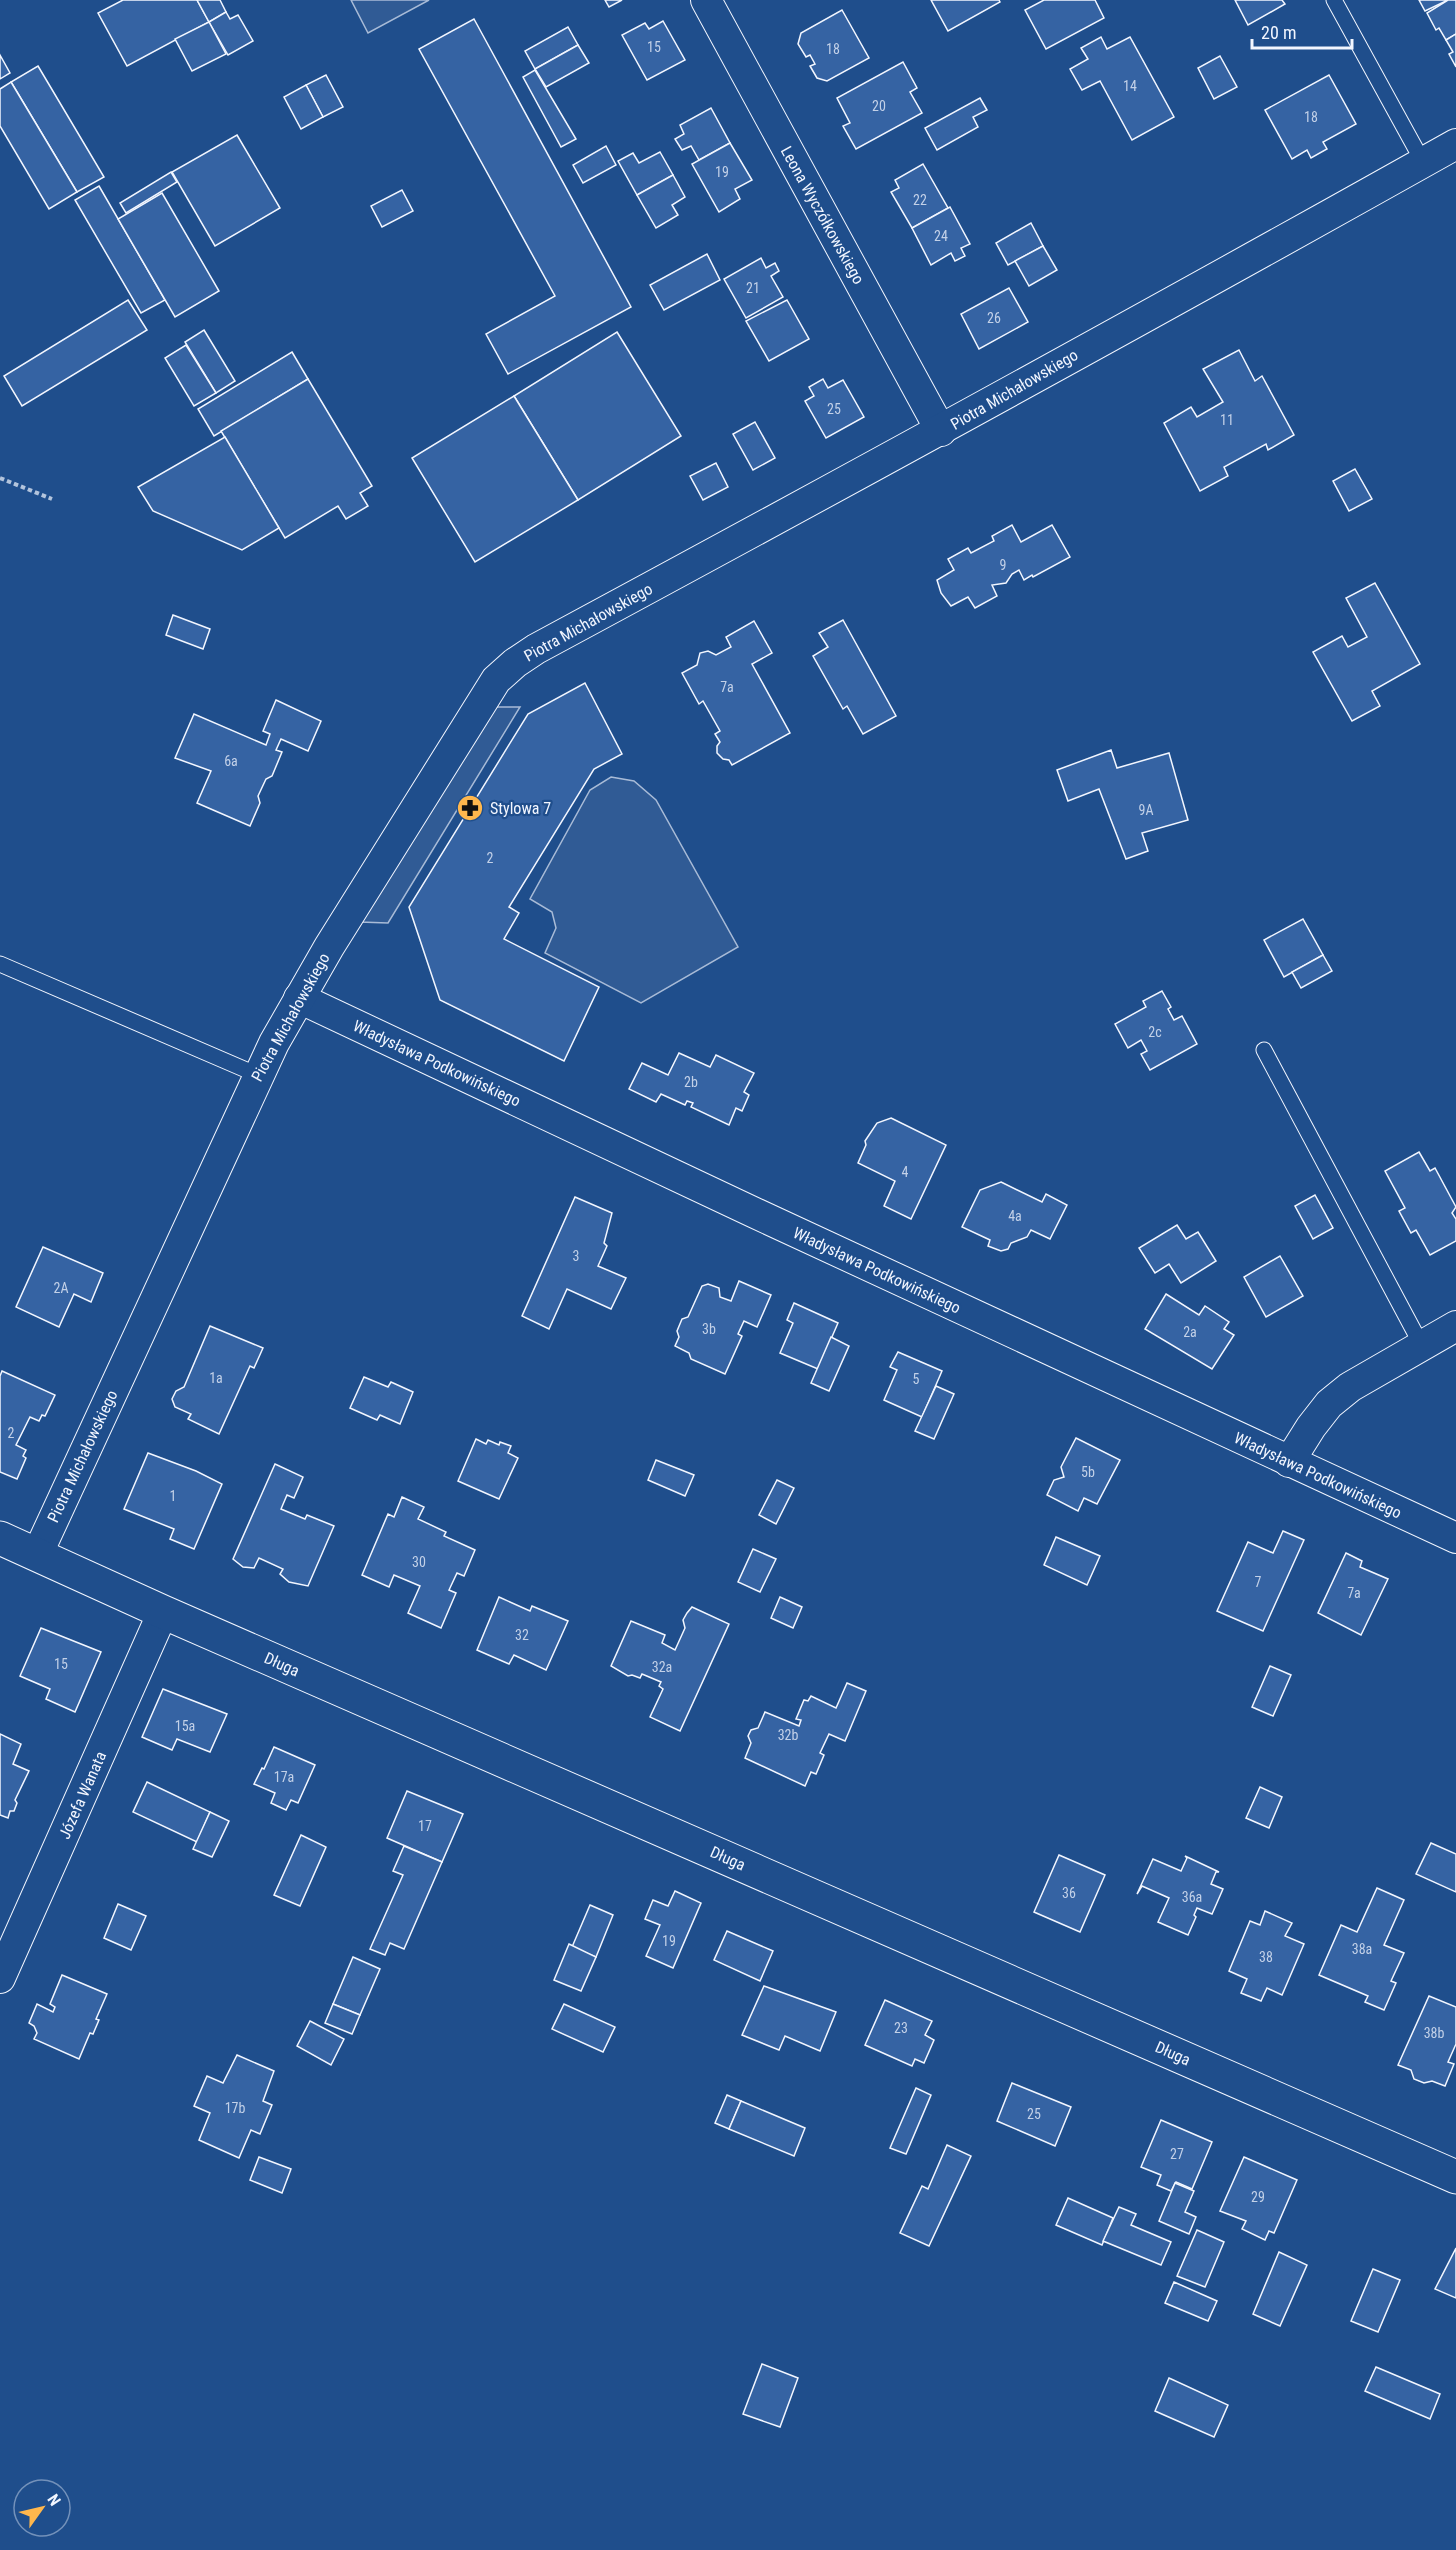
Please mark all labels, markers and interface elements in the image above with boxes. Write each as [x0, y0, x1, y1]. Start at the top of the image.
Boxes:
scale bar [1252, 12, 1352, 50]
text: 20 m [1261, 22, 1296, 43]
house number: 15 [647, 39, 661, 55]
house number: 18 [826, 41, 840, 57]
house number: 14 [1123, 78, 1137, 94]
house number: 20 [872, 98, 886, 114]
house number: 18 [1304, 109, 1318, 125]
street label: Leona Wyczółkowskiego [777, 143, 868, 287]
house number: 19 [715, 164, 729, 180]
house number: 22 [913, 192, 927, 208]
house number: 24 [934, 228, 948, 244]
house number: 21 [746, 280, 760, 296]
house number: 26 [987, 310, 1001, 326]
street label: Piotra Michałowskiego [947, 345, 1081, 434]
house number: 25 [827, 401, 841, 417]
house number: 11 [1220, 412, 1234, 428]
house number: 9 [1000, 557, 1006, 573]
street label: Piotra Michałowskiego [521, 579, 656, 666]
house number: 7a [720, 679, 734, 695]
house number: 6a [224, 753, 238, 769]
pharmacy icon: Stylowa 7 [455, 793, 485, 823]
place label: Stylowa 7 [490, 799, 551, 818]
house number: 9A [1139, 802, 1153, 818]
house number: 2 [487, 850, 494, 866]
street label: Piotra Michałowskiego [247, 950, 334, 1085]
street label: Władysława Podkowińskiego [350, 1016, 524, 1111]
house number: 2c [1148, 1024, 1162, 1040]
house number: 2b [684, 1074, 698, 1090]
house number: 4 [902, 1164, 909, 1180]
house number: 4a [1008, 1208, 1022, 1224]
street label: Władysława Podkowińskiego [790, 1223, 964, 1318]
house number: 3 [573, 1248, 579, 1264]
house number: 2A [54, 1280, 68, 1296]
house number: 3b [702, 1321, 716, 1337]
house number: 2a [1183, 1324, 1197, 1340]
house number: 1a [209, 1370, 223, 1386]
house number: 5 [913, 1371, 920, 1387]
street label: Piotra Michałowskiego [43, 1387, 121, 1525]
house number: 2 [8, 1425, 15, 1441]
street label: Władysława Podkowińskiego [1231, 1428, 1405, 1523]
house number: 5b [1081, 1464, 1095, 1480]
house number: 1 [170, 1488, 176, 1504]
house number: 30 [412, 1554, 426, 1570]
house number: 7 [1255, 1574, 1262, 1590]
house number: 7a [1347, 1585, 1361, 1601]
house number: 32 [515, 1627, 529, 1643]
street label: Długa [261, 1648, 302, 1681]
house number: 15 [54, 1656, 68, 1672]
house number: 32a [652, 1659, 672, 1675]
house number: 15a [175, 1718, 195, 1734]
house number: 32b [778, 1727, 798, 1743]
street label: Józefa Wanata [55, 1748, 110, 1842]
house number: 17a [274, 1769, 294, 1785]
house number: 17 [418, 1818, 432, 1834]
street label: Długa [707, 1842, 748, 1875]
house number: 36 [1062, 1885, 1076, 1901]
house number: 36a [1182, 1889, 1202, 1905]
house number: 19 [662, 1933, 676, 1949]
house number: 38a [1352, 1941, 1372, 1957]
house number: 38 [1259, 1949, 1273, 1965]
house number: 23 [894, 2020, 908, 2036]
house number: 38b [1424, 2025, 1444, 2041]
street label: Długa [1152, 2037, 1193, 2070]
house number: 17b [225, 2100, 245, 2116]
house number: 25 [1027, 2106, 1041, 2122]
house number: 27 [1170, 2146, 1184, 2162]
house number: 29 [1251, 2189, 1265, 2205]
north arrow [12, 2478, 72, 2538]
text: N [43, 2491, 65, 2509]

